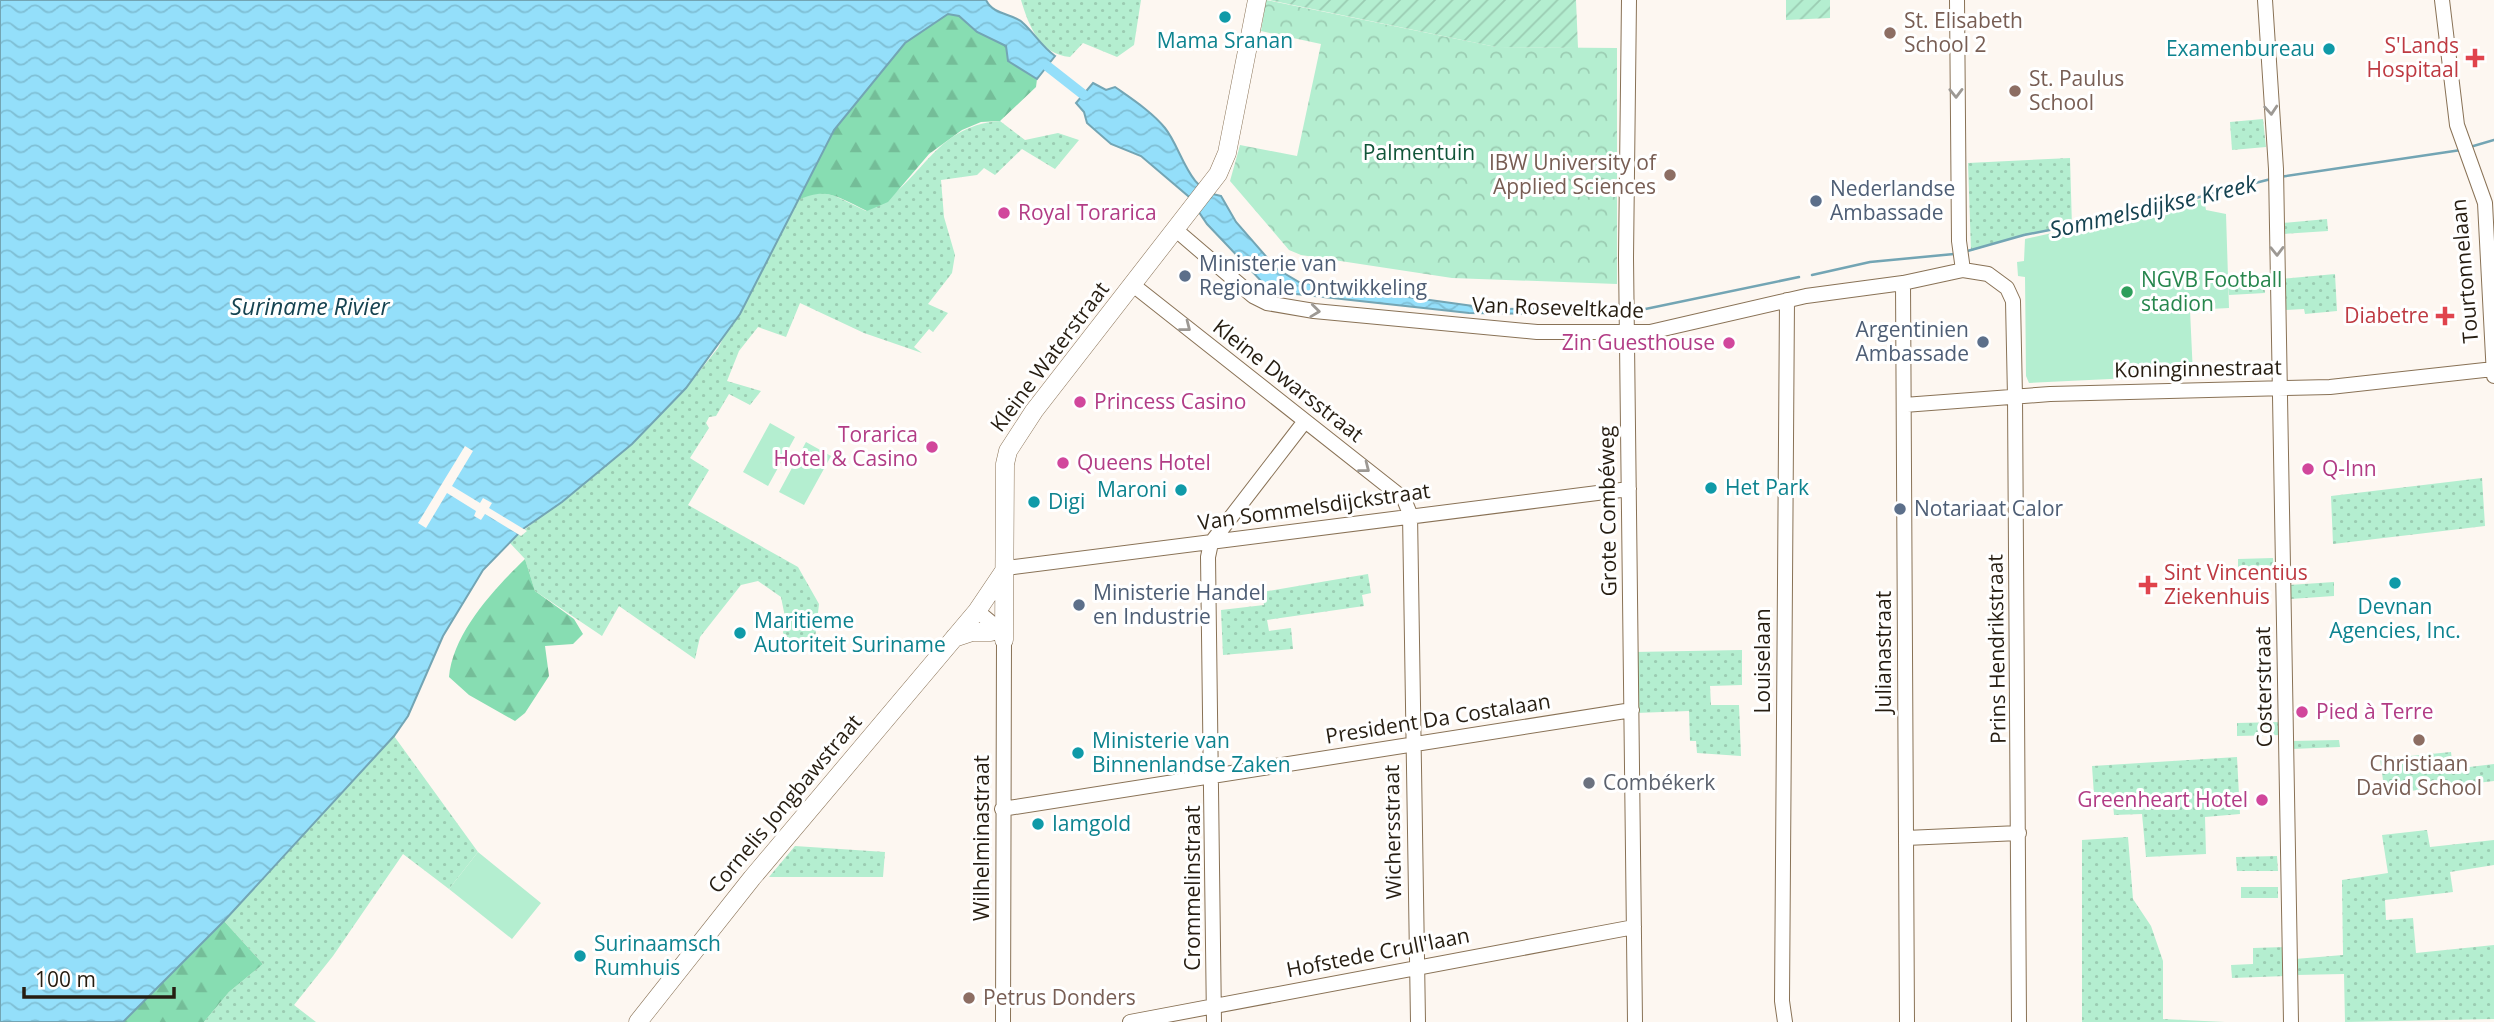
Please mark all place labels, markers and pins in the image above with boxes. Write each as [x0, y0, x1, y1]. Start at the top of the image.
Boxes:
place label: St. Elisabeth School 2 [1904, 6, 2023, 58]
marker: Mama Sranan [1217, 9, 1233, 25]
marker: St. Elisabeth School 2 [1882, 25, 1898, 41]
place label: Mama Sranan [1157, 26, 1293, 54]
place label: S'Lands Hospitaal [2367, 31, 2459, 83]
place label: Examenbureau [2166, 34, 2315, 62]
marker: Examenbureau [2321, 41, 2337, 57]
marker: S'Lands Hospitaal [2465, 48, 2485, 68]
place label: St. Paulus School [2029, 64, 2124, 116]
marker: St. Paulus School [2007, 83, 2023, 99]
place label: IBW University of Applied Sciences [1489, 148, 1658, 200]
marker: IBW University of Applied Sciences [1662, 167, 1678, 183]
place label: Nederlandse Ambassade [1830, 174, 1955, 226]
marker: Nederlandse Ambassade [1808, 193, 1824, 209]
place label: Royal Torarica [1018, 198, 1157, 226]
marker: Royal Torarica [996, 205, 1012, 221]
place label: Ministerie van Regionale Ontwikkeling [1199, 249, 1427, 301]
place label: NGVB Football stadion [2141, 265, 2282, 317]
marker: Ministerie van Regionale Ontwikkeling [1177, 268, 1193, 284]
marker: NGVB Football stadion [2119, 284, 2135, 300]
place label: Diabetre [2344, 301, 2429, 329]
marker: Diabetre [2435, 306, 2455, 326]
place label: Argentinien Ambassade [1855, 315, 1969, 367]
place label: Zin Guesthouse [1562, 328, 1715, 356]
marker: Argentinien Ambassade [1975, 334, 1991, 350]
marker: Zin Guesthouse [1721, 335, 1737, 351]
place label: Princess Casino [1094, 387, 1246, 415]
marker: Princess Casino [1072, 394, 1088, 410]
place label: Torarica Hotel & Casino [773, 420, 918, 472]
marker: Torarica Hotel & Casino [924, 439, 940, 455]
place label: Queens Hotel [1077, 448, 1211, 476]
place label: Q-Inn [2322, 454, 2377, 482]
marker: Queens Hotel [1055, 455, 1071, 471]
marker: Q-Inn [2300, 461, 2316, 477]
place label: Het Park [1725, 473, 1809, 501]
place label: Maroni [1097, 475, 1167, 503]
marker: Het Park [1703, 480, 1719, 496]
marker: Maroni [1173, 482, 1189, 498]
place label: Digi [1048, 487, 1085, 515]
marker: Digi [1026, 494, 1042, 510]
place label: Notariaat Calor [1914, 494, 2064, 522]
marker: Notariaat Calor [1892, 501, 1908, 517]
place label: Sint Vincentius Ziekenhuis [2164, 558, 2308, 610]
marker: Sint Vincentius Ziekenhuis [2138, 575, 2158, 595]
marker: Devnan Agencies, Inc. [2387, 575, 2403, 591]
place label: Ministerie Handel en Industrie [1093, 578, 1266, 630]
place label: Devnan Agencies, Inc. [2329, 592, 2461, 644]
marker: Ministerie Handel en Industrie [1071, 597, 1087, 613]
place label: Maritieme Autoriteit Suriname [754, 606, 946, 658]
marker: Maritieme Autoriteit Suriname [732, 625, 748, 641]
place label: Pied à Terre [2316, 697, 2433, 725]
marker: Pied à Terre [2294, 704, 2310, 720]
place label: Ministerie van Binnenlandse Zaken [1092, 726, 1291, 778]
marker: Christiaan David School [2411, 732, 2427, 748]
marker: Ministerie van Binnenlandse Zaken [1070, 745, 1086, 761]
place label: Christiaan David School [2356, 749, 2482, 801]
place label: Combékerk [1603, 768, 1715, 796]
marker: Combékerk [1581, 775, 1597, 791]
place label: Greenheart Hotel [2077, 785, 2248, 813]
marker: Greenheart Hotel [2254, 792, 2270, 808]
place label: Iamgold [1052, 809, 1131, 837]
marker: Iamgold [1030, 816, 1046, 832]
place label: Surinaamsch Rumhuis [594, 929, 721, 981]
marker: Surinaamsch Rumhuis [572, 948, 588, 964]
place label: Petrus Donders [983, 983, 1136, 1011]
marker: Petrus Donders [961, 990, 977, 1006]

